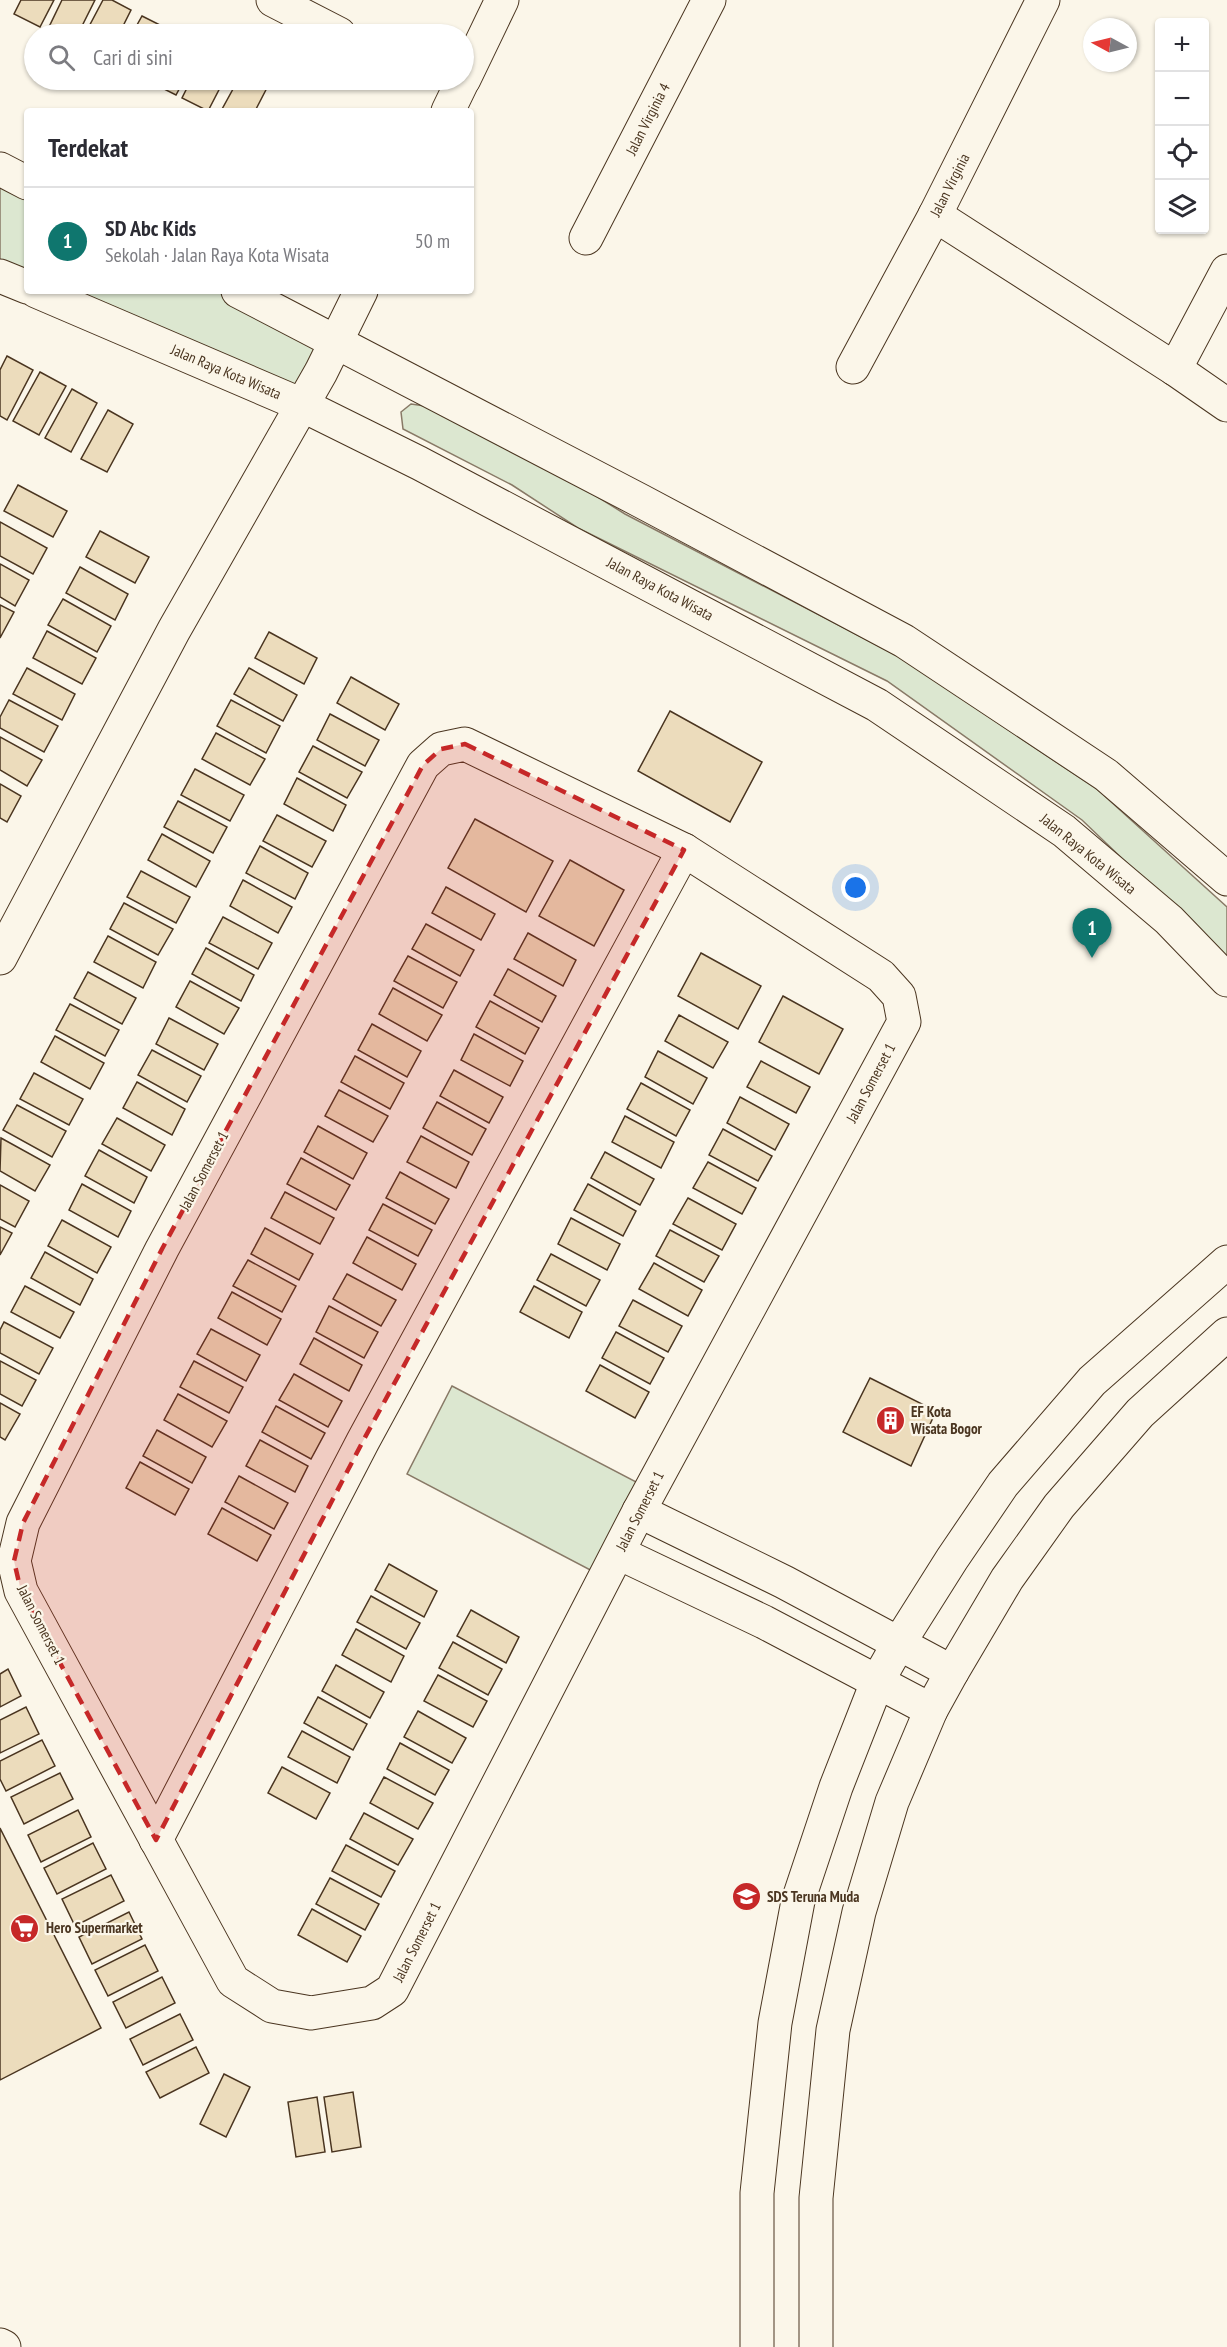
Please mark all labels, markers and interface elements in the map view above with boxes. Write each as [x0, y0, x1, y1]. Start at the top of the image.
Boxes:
north arrow [1083, 18, 1137, 72]
map controls [1155, 18, 1209, 234]
button: + [1155, 18, 1209, 72]
search box [24, 24, 474, 90]
icon: search [45, 41, 78, 74]
text: Cari di sini [93, 43, 173, 71]
button: − [1155, 72, 1209, 126]
street label: Jalan Virginia 4 [621, 79, 674, 159]
button: locate [1155, 126, 1209, 180]
text: Terdekat [48, 131, 128, 164]
street label: Jalan Virginia [925, 150, 974, 220]
button: layers [1155, 180, 1209, 234]
text: SD Abc Kids [105, 214, 196, 242]
text: 1 [63, 228, 72, 254]
text: 50 m [415, 228, 450, 254]
text: Sekolah · Jalan Raya Kota Wisata [105, 242, 329, 268]
street label: Jalan Raya Kota Wisata [167, 339, 284, 403]
street label: Jalan Raya Kota Wisata [603, 552, 717, 625]
street label: Jalan Raya Kota Wisata [1036, 809, 1140, 898]
your location [841, 873, 870, 902]
pin: 1 [1072, 908, 1112, 958]
street label: Jalan Somerset 1 [841, 1040, 899, 1127]
street label: Jalan Somerset 1 [174, 1128, 232, 1215]
place label: EF Kota Wisata Bogor [910, 1402, 983, 1438]
building icon: EF Kota Wisata Bogor [874, 1405, 906, 1437]
street label: Jalan Somerset 1 [611, 1468, 668, 1555]
street label: Jalan Somerset 1 [13, 1581, 70, 1668]
school or university icon: SDS Teruna Muda [730, 1881, 762, 1913]
place label: SDS Teruna Muda [767, 1887, 859, 1906]
street label: Jalan Somerset 1 [388, 1899, 445, 1986]
supermarket icon: Hero Supermarket [9, 1912, 41, 1944]
place label: Hero Supermarket [46, 1918, 143, 1937]

